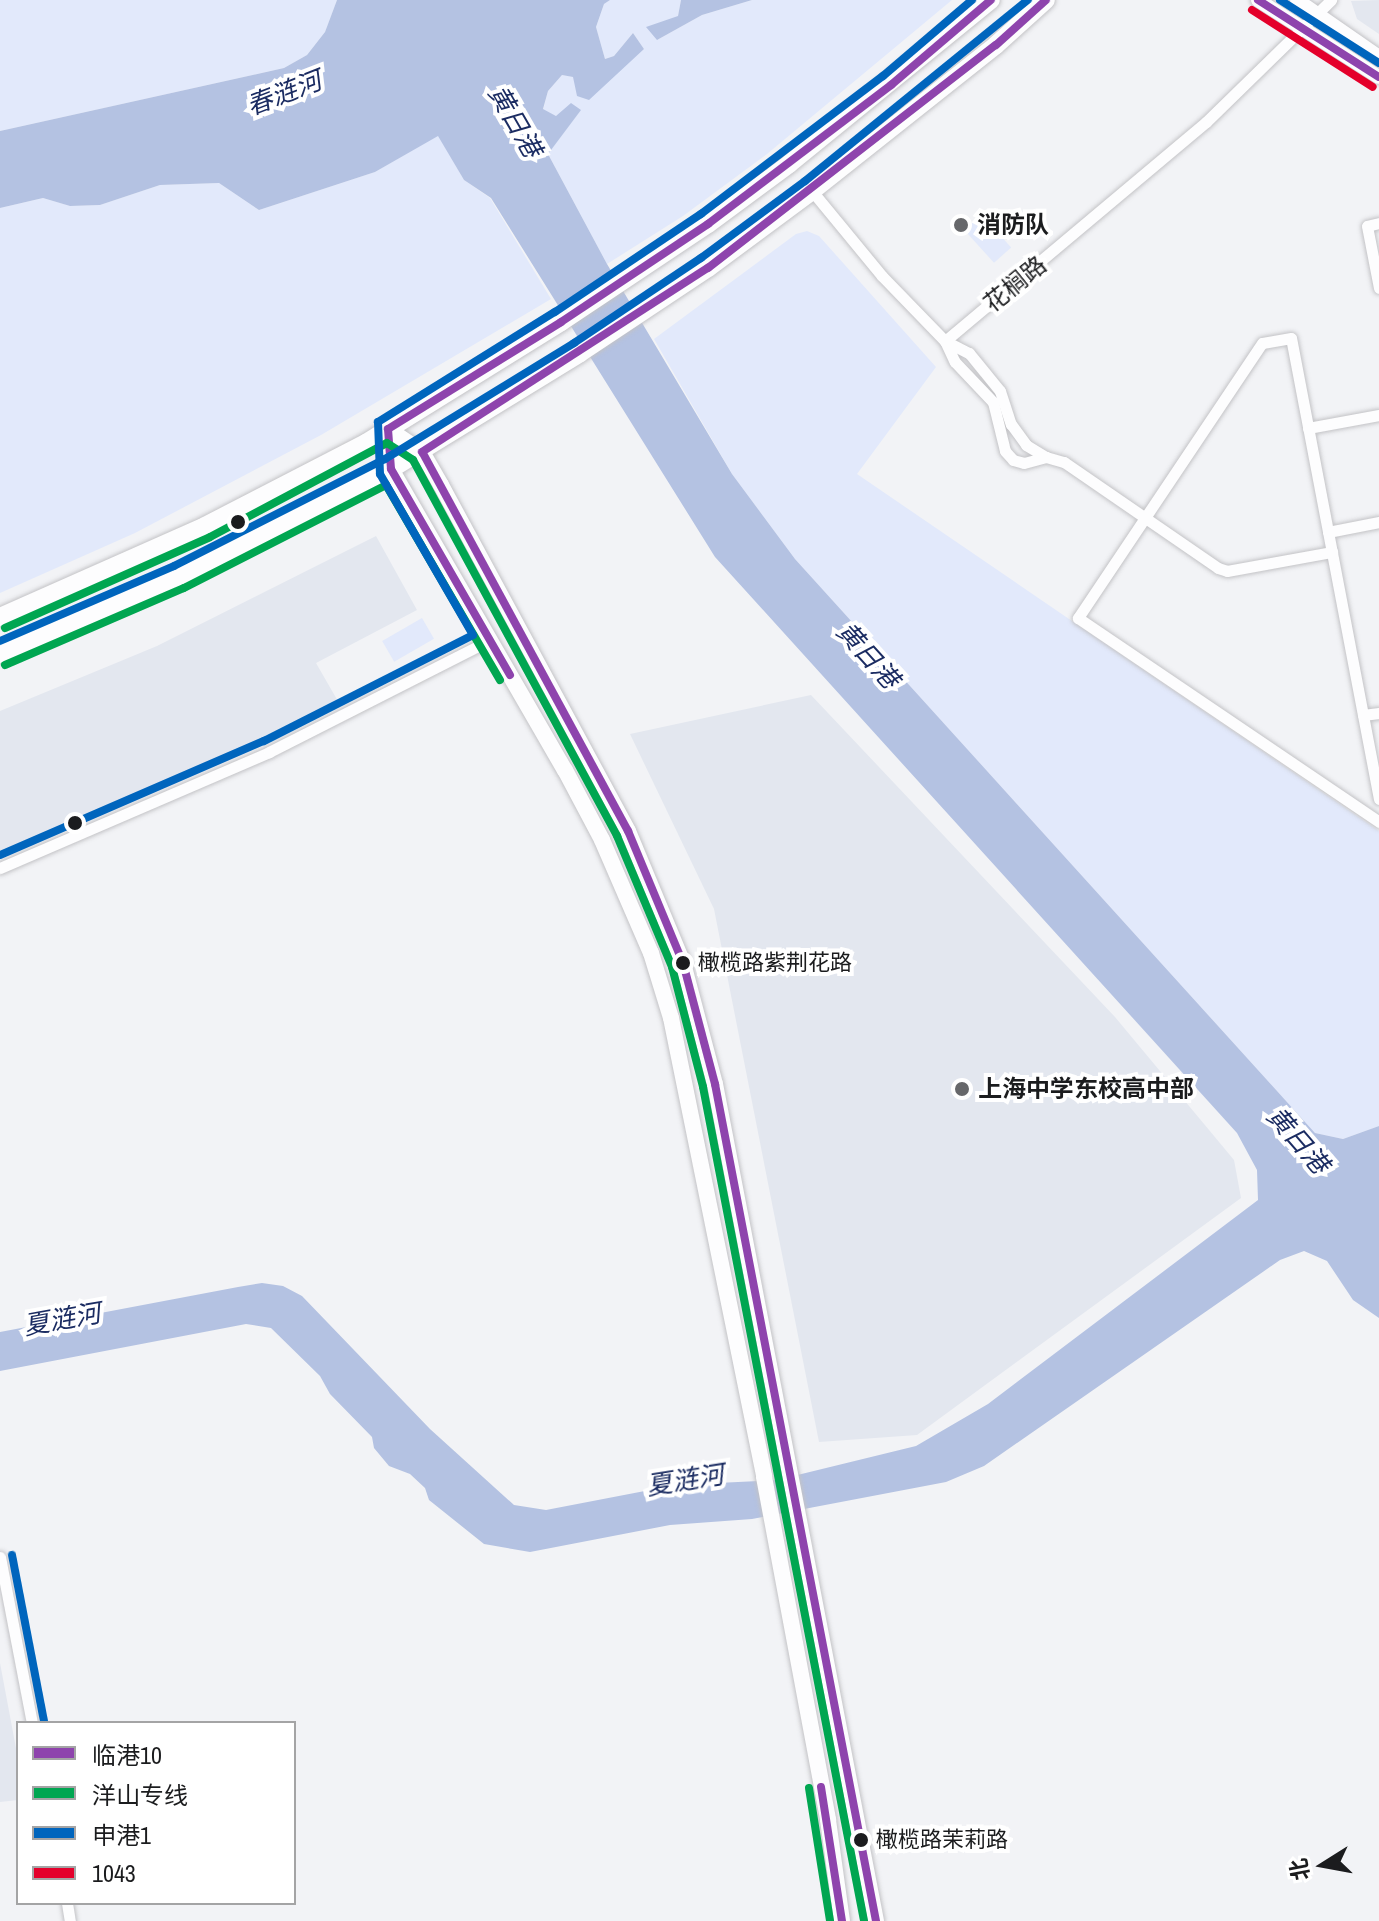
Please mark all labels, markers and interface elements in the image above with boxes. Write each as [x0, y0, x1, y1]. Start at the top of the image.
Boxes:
water label: 春涟河 [242, 64, 326, 122]
water label: 黄日港 [482, 79, 548, 163]
place label: 消防队 [977, 211, 1049, 239]
marker: 消防队 [952, 216, 970, 234]
street label: 花榈路 [978, 250, 1052, 318]
unlabelled marker [230, 514, 246, 530]
water label: 黄日港 [830, 616, 906, 694]
unlabelled marker [67, 815, 83, 831]
place label: 橄榄路紫荆花路 [698, 950, 852, 976]
marker: 橄榄路紫荆花路 [675, 955, 691, 971]
place label: 上海中学东校高中部 [978, 1075, 1194, 1103]
marker: 上海中学东校高中部 [953, 1080, 971, 1098]
water label: 黄日港 [1261, 1100, 1335, 1180]
water label: 夏涟河 [21, 1297, 103, 1341]
water label: 夏涟河 [644, 1458, 726, 1502]
legend [16, 1721, 296, 1905]
text: 临港10 [92, 1739, 162, 1771]
text: 洋山专线 [92, 1779, 188, 1811]
text: 申港1 [92, 1819, 151, 1851]
north arrow [1283, 1825, 1363, 1905]
place label: 橄榄路茉莉路 [876, 1827, 1008, 1853]
marker: 橄榄路茉莉路 [853, 1832, 869, 1848]
text: 北 [1283, 1856, 1316, 1883]
text: 1043 [92, 1857, 136, 1889]

